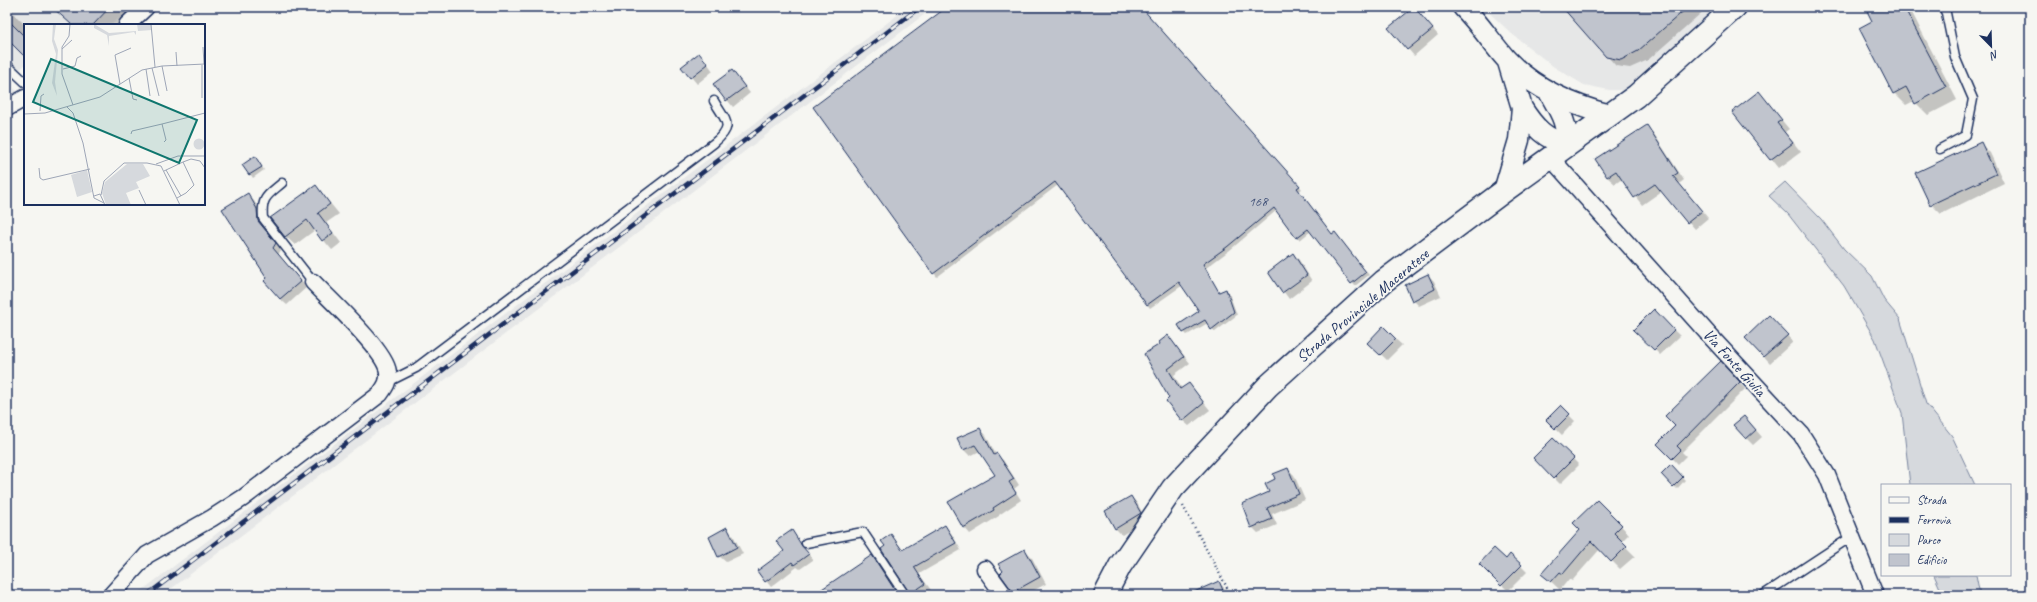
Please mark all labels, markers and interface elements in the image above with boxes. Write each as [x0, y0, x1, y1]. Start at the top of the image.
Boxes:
inset map [24, 24, 205, 205]
north arrow [1971, 26, 2011, 66]
text: N [1987, 47, 2001, 64]
house number: 168 [1249, 193, 1269, 210]
street label: Strada Provinciale Maceratese [1292, 243, 1434, 367]
street label: Via Fonte Giulia [1699, 325, 1771, 402]
legend [1881, 484, 2011, 576]
text: Strada [1917, 492, 1947, 508]
text: Ferrovia [1917, 512, 1951, 528]
text: Parco [1917, 532, 1942, 548]
text: Edificio [1917, 552, 1947, 568]

